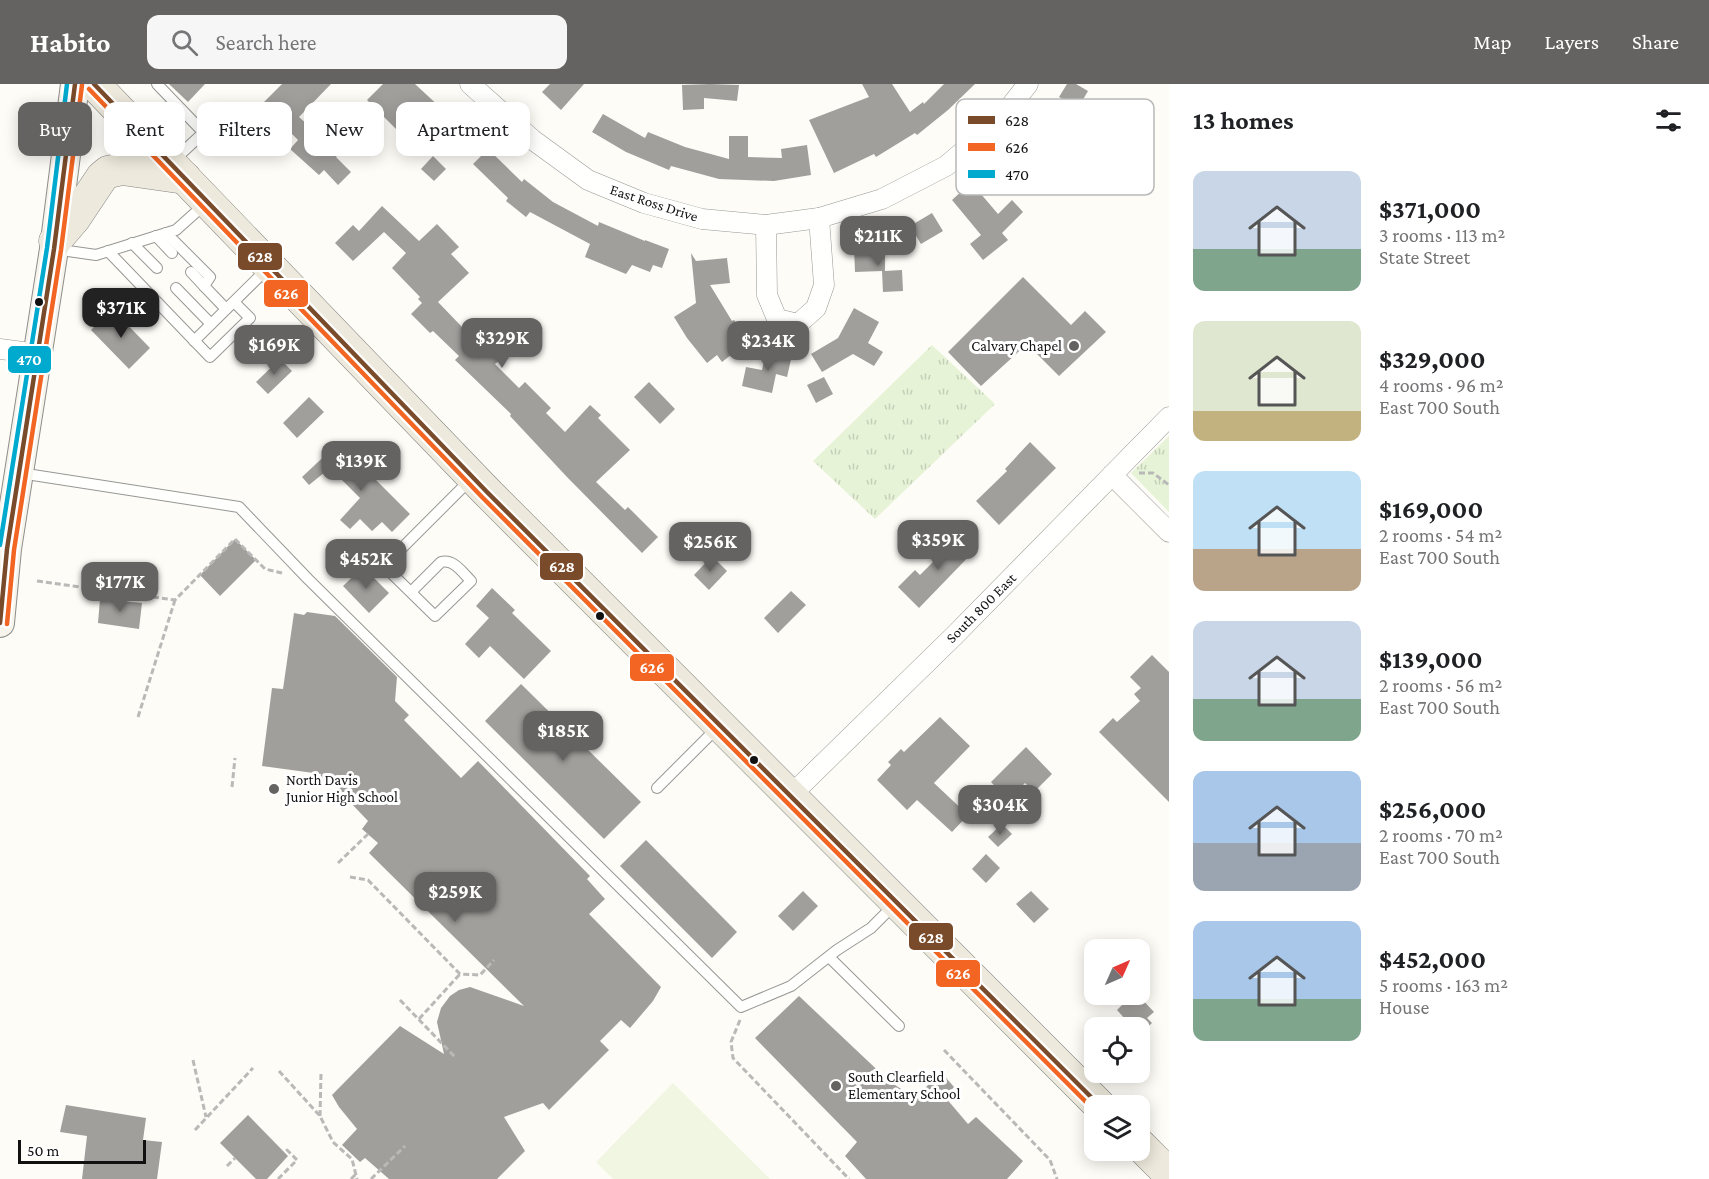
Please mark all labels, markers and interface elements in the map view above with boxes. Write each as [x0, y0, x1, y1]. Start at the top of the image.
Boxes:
search box [147, 15, 567, 69]
icon: search [168, 26, 201, 59]
text: Habito [30, 27, 111, 58]
text: Search here [216, 30, 317, 55]
text: Map [1473, 30, 1512, 54]
text: Layers [1545, 30, 1599, 54]
text: Share [1632, 30, 1679, 54]
legend [956, 99, 1154, 195]
chip: Buy [18, 102, 92, 156]
chip: Rent [104, 102, 185, 156]
chip: Filters [197, 102, 292, 156]
chip: New [304, 102, 384, 156]
chip: Apartment [396, 102, 530, 156]
icon: filters [1652, 104, 1685, 137]
text: 13 homes [1193, 106, 1294, 135]
text: 628 [1005, 112, 1029, 129]
text: 626 [1005, 139, 1029, 156]
text: 470 [1005, 166, 1029, 183]
street label: East Ross Drive [608, 181, 700, 225]
icon: home [1241, 195, 1313, 267]
text: $371,000 [1379, 195, 1481, 224]
pin: $211K [836, 216, 920, 267]
text: $211K [854, 224, 902, 246]
text: 3 rooms · 113 m² [1379, 224, 1505, 246]
line badge: 628 [237, 242, 283, 271]
text: State Street [1379, 246, 1470, 268]
text: 628 [247, 248, 273, 265]
line badge: 626 [263, 279, 309, 308]
text: 626 [273, 285, 299, 302]
pin: $371K [79, 288, 163, 339]
unlabelled marker [33, 296, 45, 308]
text: $371K [96, 296, 146, 318]
pin: $329K [460, 318, 544, 369]
pin: $234K [726, 321, 810, 372]
pin: $169K [232, 325, 316, 376]
text: $329K [475, 326, 529, 348]
text: $234K [741, 329, 795, 351]
text: $169K [248, 333, 300, 355]
place label: Calvary Chapel [971, 338, 1062, 355]
marker: Calvary Chapel [1067, 339, 1081, 353]
line badge: 470 [7, 345, 52, 374]
icon: home [1241, 345, 1313, 417]
text: $329,000 [1379, 345, 1486, 374]
text: 470 [16, 351, 42, 368]
text: 4 rooms · 96 m² [1379, 374, 1504, 396]
text: East 700 South [1379, 396, 1500, 418]
pin: $139K [319, 441, 403, 492]
text: $139K [336, 449, 386, 471]
icon: home [1241, 495, 1313, 567]
text: $169,000 [1379, 495, 1483, 524]
pin: $359K [896, 520, 980, 571]
pin: $256K [668, 522, 752, 573]
text: 2 rooms · 54 m² [1379, 524, 1502, 546]
text: $359K [911, 528, 965, 550]
text: $256K [683, 530, 737, 552]
pin: $452K [324, 539, 408, 590]
text: East 700 South [1379, 546, 1500, 568]
text: $452K [339, 547, 393, 569]
line badge: 628 [539, 552, 584, 581]
text: 628 [549, 558, 575, 575]
pin: $177K [78, 562, 162, 613]
street label: South 800 East [943, 569, 1020, 646]
text: $177K [95, 570, 145, 592]
unlabelled marker [594, 610, 606, 622]
icon: home [1241, 645, 1313, 717]
text: $139,000 [1379, 645, 1482, 674]
line badge: 626 [629, 653, 675, 682]
text: 626 [639, 659, 665, 676]
text: 2 rooms · 56 m² [1379, 674, 1502, 696]
text: East 700 South [1379, 696, 1500, 718]
pin: $185K [521, 711, 605, 762]
text: $185K [537, 719, 589, 741]
unlabelled marker [748, 754, 760, 766]
place label: North Davis Junior High School [284, 772, 398, 806]
marker: North Davis Junior High School [267, 782, 281, 796]
pin: $304K [958, 785, 1042, 836]
text: $304K [972, 793, 1028, 815]
icon: home [1241, 795, 1313, 867]
text: $256,000 [1379, 795, 1486, 824]
text: 2 rooms · 70 m² [1379, 824, 1503, 846]
text: East 700 South [1379, 846, 1500, 868]
pin: $259K [413, 872, 497, 923]
text: $259K [428, 880, 482, 902]
line badge: 628 [908, 922, 954, 951]
text: 628 [918, 929, 944, 946]
north arrow [1084, 939, 1150, 1005]
map controls [1084, 939, 1150, 1161]
icon: home [1241, 945, 1313, 1017]
text: $452,000 [1379, 945, 1486, 974]
line badge: 626 [935, 959, 981, 988]
text: 626 [945, 965, 971, 982]
text: 5 rooms · 163 m² [1379, 974, 1508, 996]
text: House [1379, 996, 1429, 1018]
button: locate [1084, 1017, 1150, 1083]
place label: South Clearfield Elementary School [848, 1069, 960, 1103]
marker: South Clearfield Elementary School [829, 1079, 843, 1093]
button: layers [1084, 1095, 1150, 1161]
scale bar [18, 1137, 146, 1164]
text: 50 m [27, 1142, 59, 1159]

